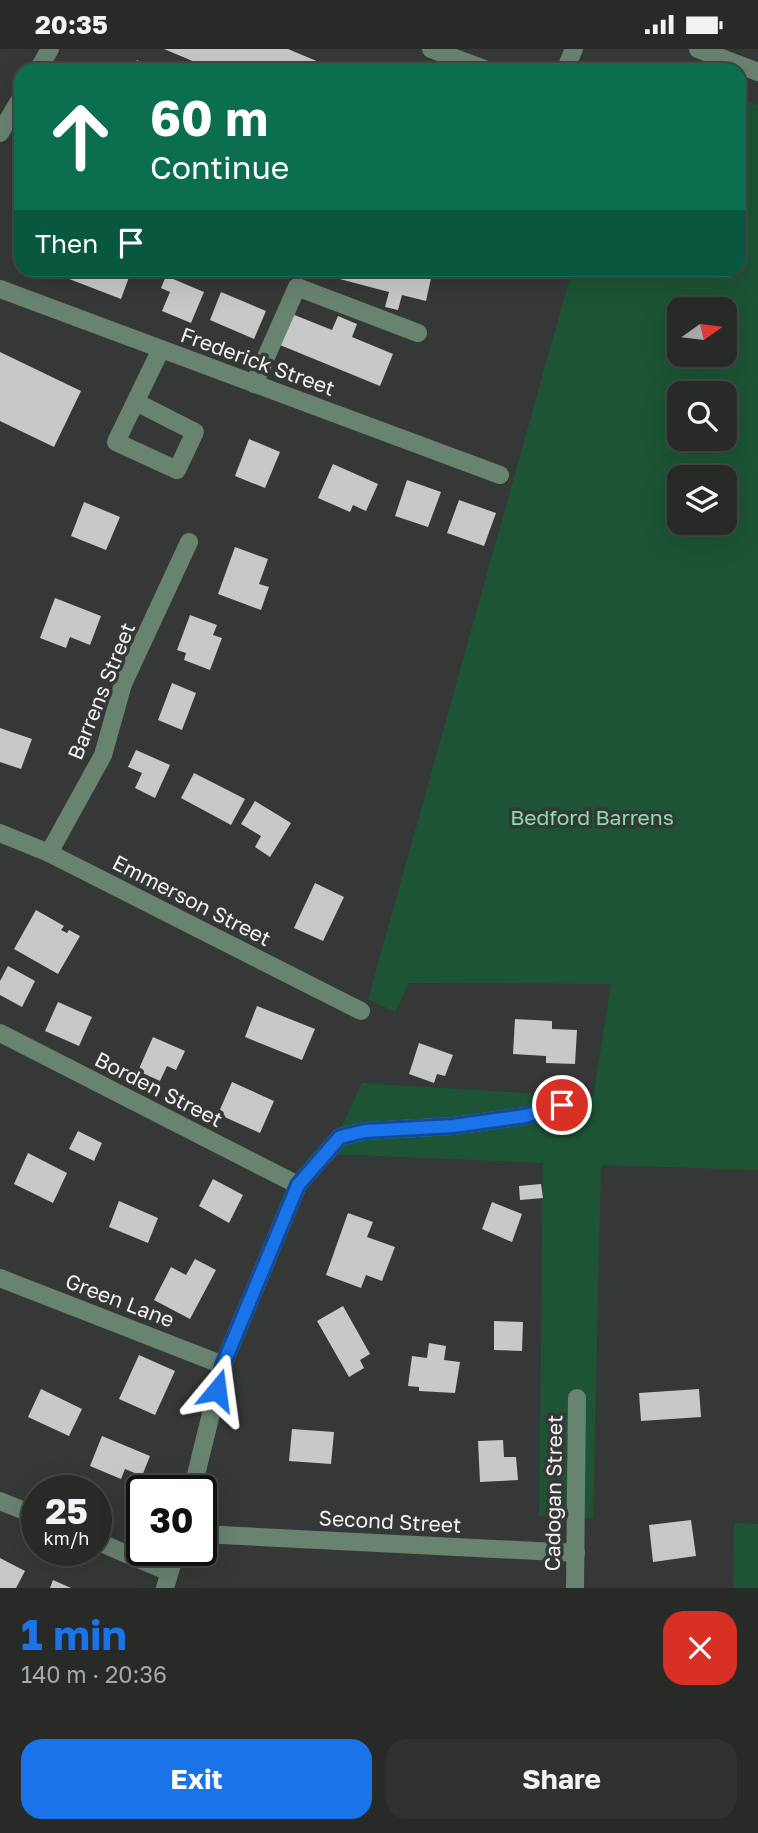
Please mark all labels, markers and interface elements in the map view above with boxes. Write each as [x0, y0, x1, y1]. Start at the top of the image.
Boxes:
text: 20:35 [35, 9, 108, 40]
text: 60 m [150, 88, 268, 147]
icon: ahead [35, 91, 126, 182]
text: Continue [150, 148, 289, 186]
icon: arrive [112, 224, 150, 262]
text: Then [35, 228, 98, 259]
north arrow [667, 297, 737, 367]
map controls [667, 297, 737, 535]
street label: Frederick Street [177, 321, 339, 401]
button: search [667, 381, 737, 451]
button: layers [667, 465, 737, 535]
street label: Barrens Street [62, 619, 140, 763]
park label: Bedford Barrens [510, 804, 674, 830]
street label: Emmerson Street [108, 849, 276, 951]
street label: Borden Street [91, 1046, 227, 1132]
pin [532, 1075, 592, 1135]
icon: arrive [543, 1086, 581, 1124]
street label: Green Lane [62, 1267, 178, 1333]
position arrow [180, 1353, 254, 1427]
street label: Cadogan Street [539, 1414, 567, 1572]
speed limit sign: 30 [126, 1475, 217, 1566]
text: 25 [45, 1490, 88, 1532]
street label: Second Street [318, 1504, 462, 1538]
text: km/h [44, 1527, 89, 1549]
text: 1 min [21, 1609, 127, 1659]
button: close [663, 1611, 737, 1685]
text: 140 m · 20:36 [21, 1660, 167, 1688]
button: Exit [21, 1739, 372, 1819]
button: Share [386, 1739, 737, 1819]

